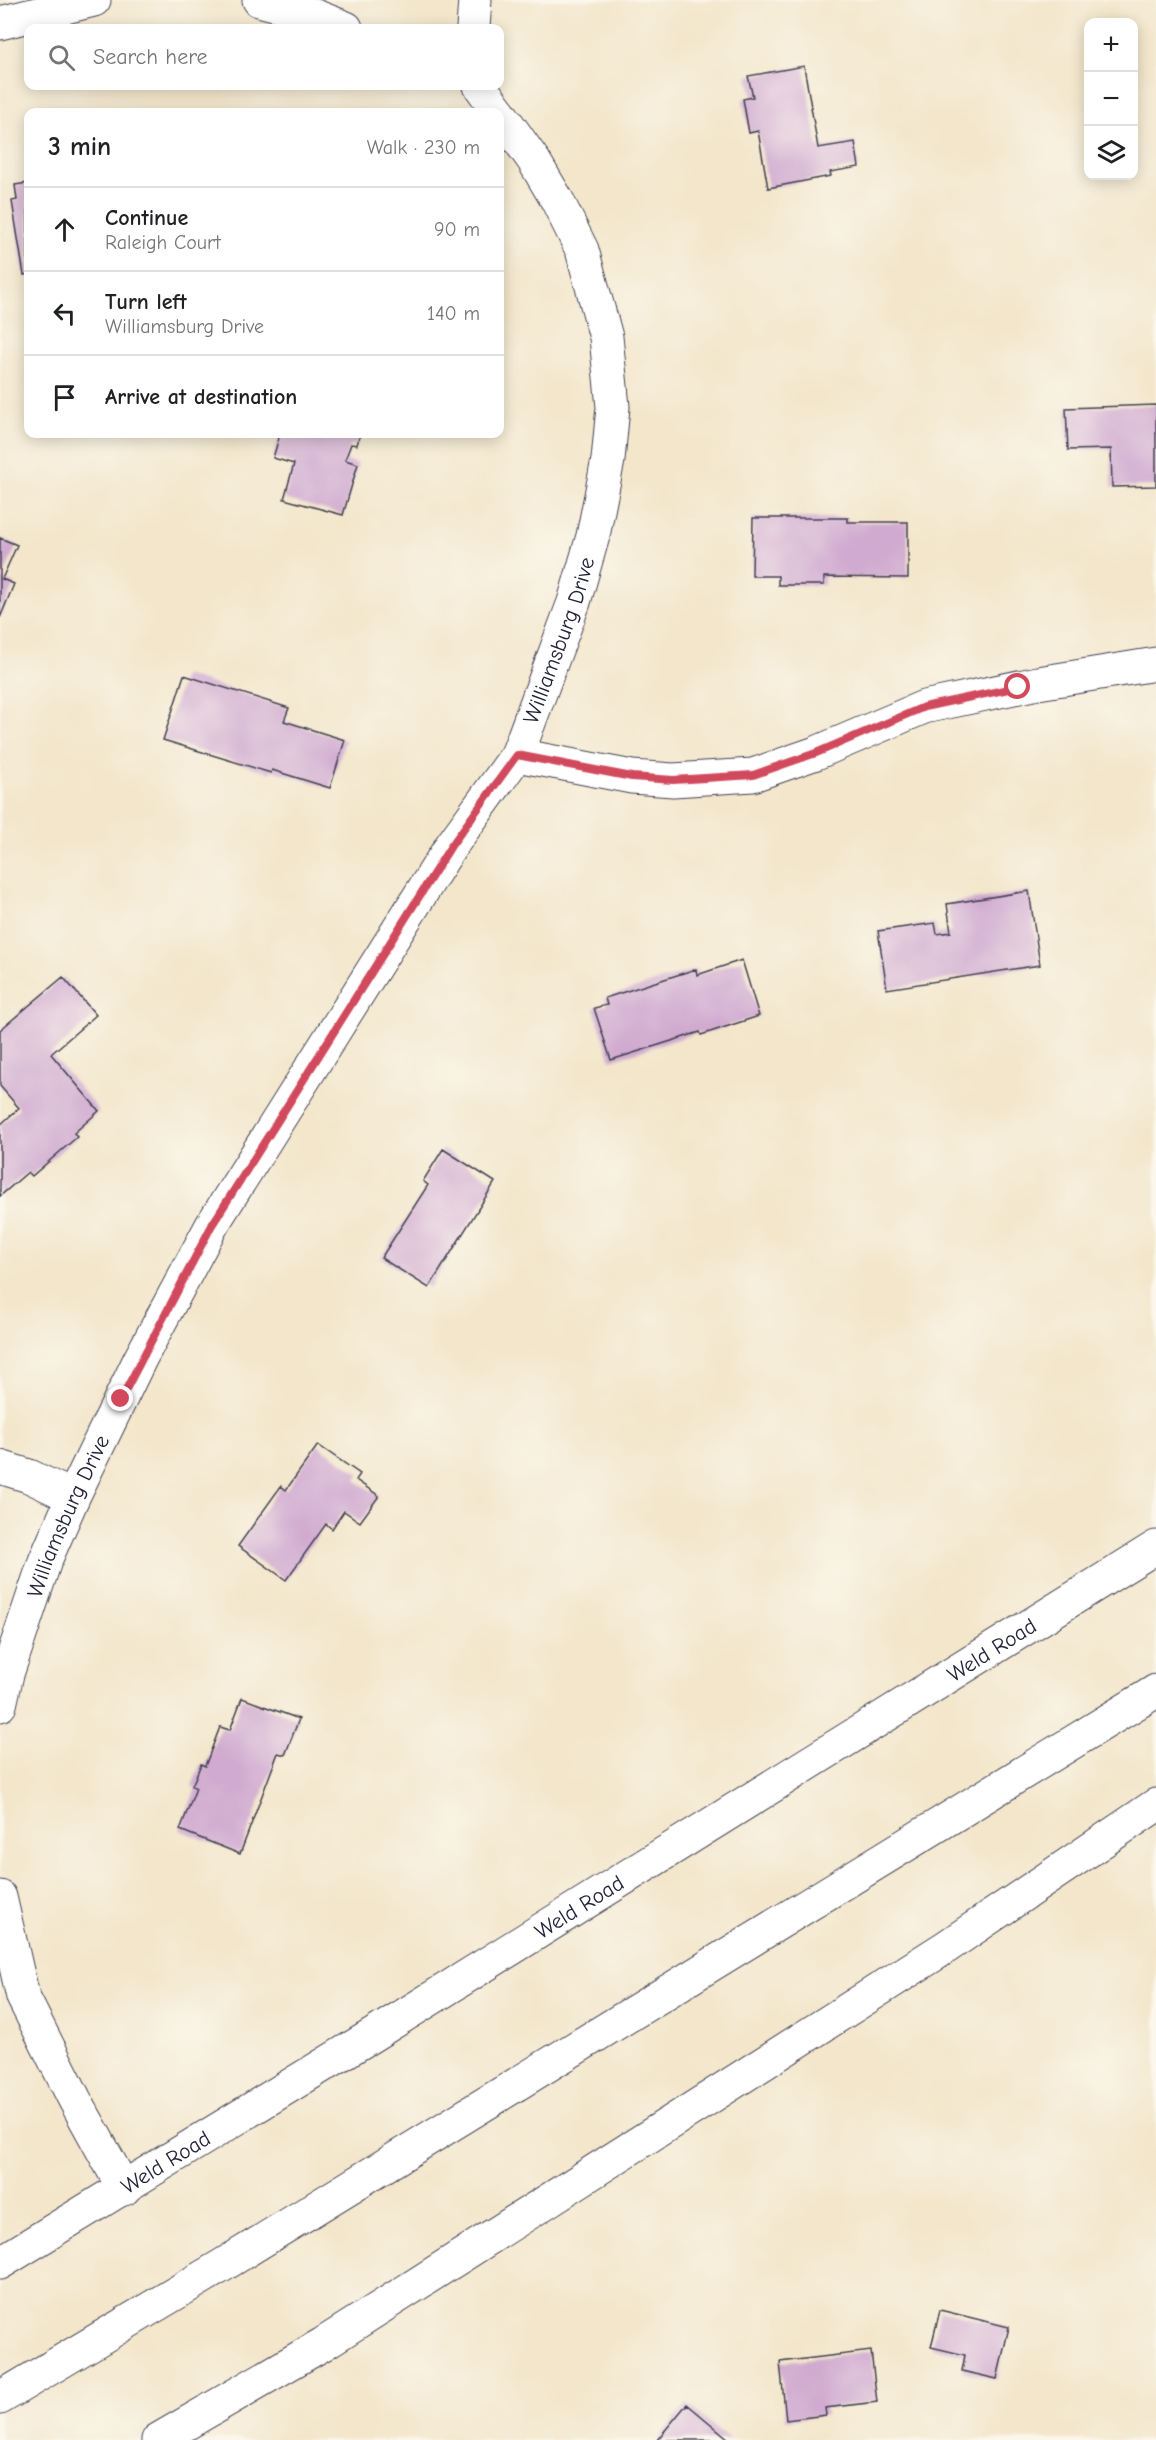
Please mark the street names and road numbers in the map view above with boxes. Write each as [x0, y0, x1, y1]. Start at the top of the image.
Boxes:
street label: Williamsburg Drive [518, 554, 600, 727]
street label: Williamsburg Drive [22, 1431, 115, 1601]
street label: Weld Road [943, 1613, 1041, 1688]
street label: Weld Road [530, 1870, 629, 1945]
street label: Weld Road [117, 2125, 215, 2200]

